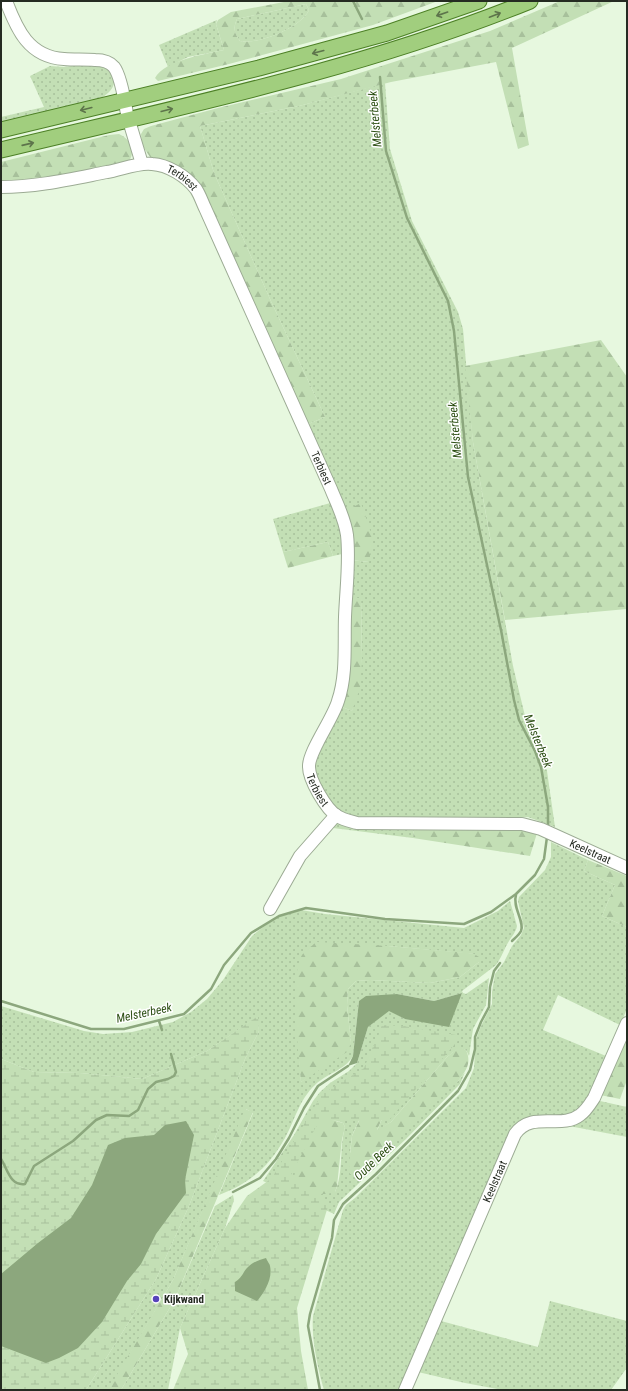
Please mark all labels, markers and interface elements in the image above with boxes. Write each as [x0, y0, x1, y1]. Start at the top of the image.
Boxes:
one-way arrow [489, 10, 501, 18]
one-way arrow [436, 11, 449, 18]
one-way arrow [312, 49, 325, 56]
water label: Melsterbeek [365, 89, 384, 148]
one-way arrow [80, 106, 93, 113]
one-way arrow [160, 106, 173, 114]
one-way arrow [21, 139, 34, 147]
street label: Terbiest [165, 162, 201, 193]
water label: Melsterbeek [445, 400, 464, 459]
street label: Terbiest [308, 449, 335, 487]
water label: Melsterbeek [521, 712, 555, 771]
street label: Terbiest [304, 772, 332, 809]
street label: Keelstraat [568, 836, 613, 866]
water label: Melsterbeek [115, 1000, 174, 1026]
water label: Oude Beek [351, 1138, 397, 1183]
street label: Keelstraat [480, 1159, 509, 1204]
place label: Kijkwand [164, 1293, 204, 1306]
marker: Kijkwand [151, 1294, 161, 1304]

